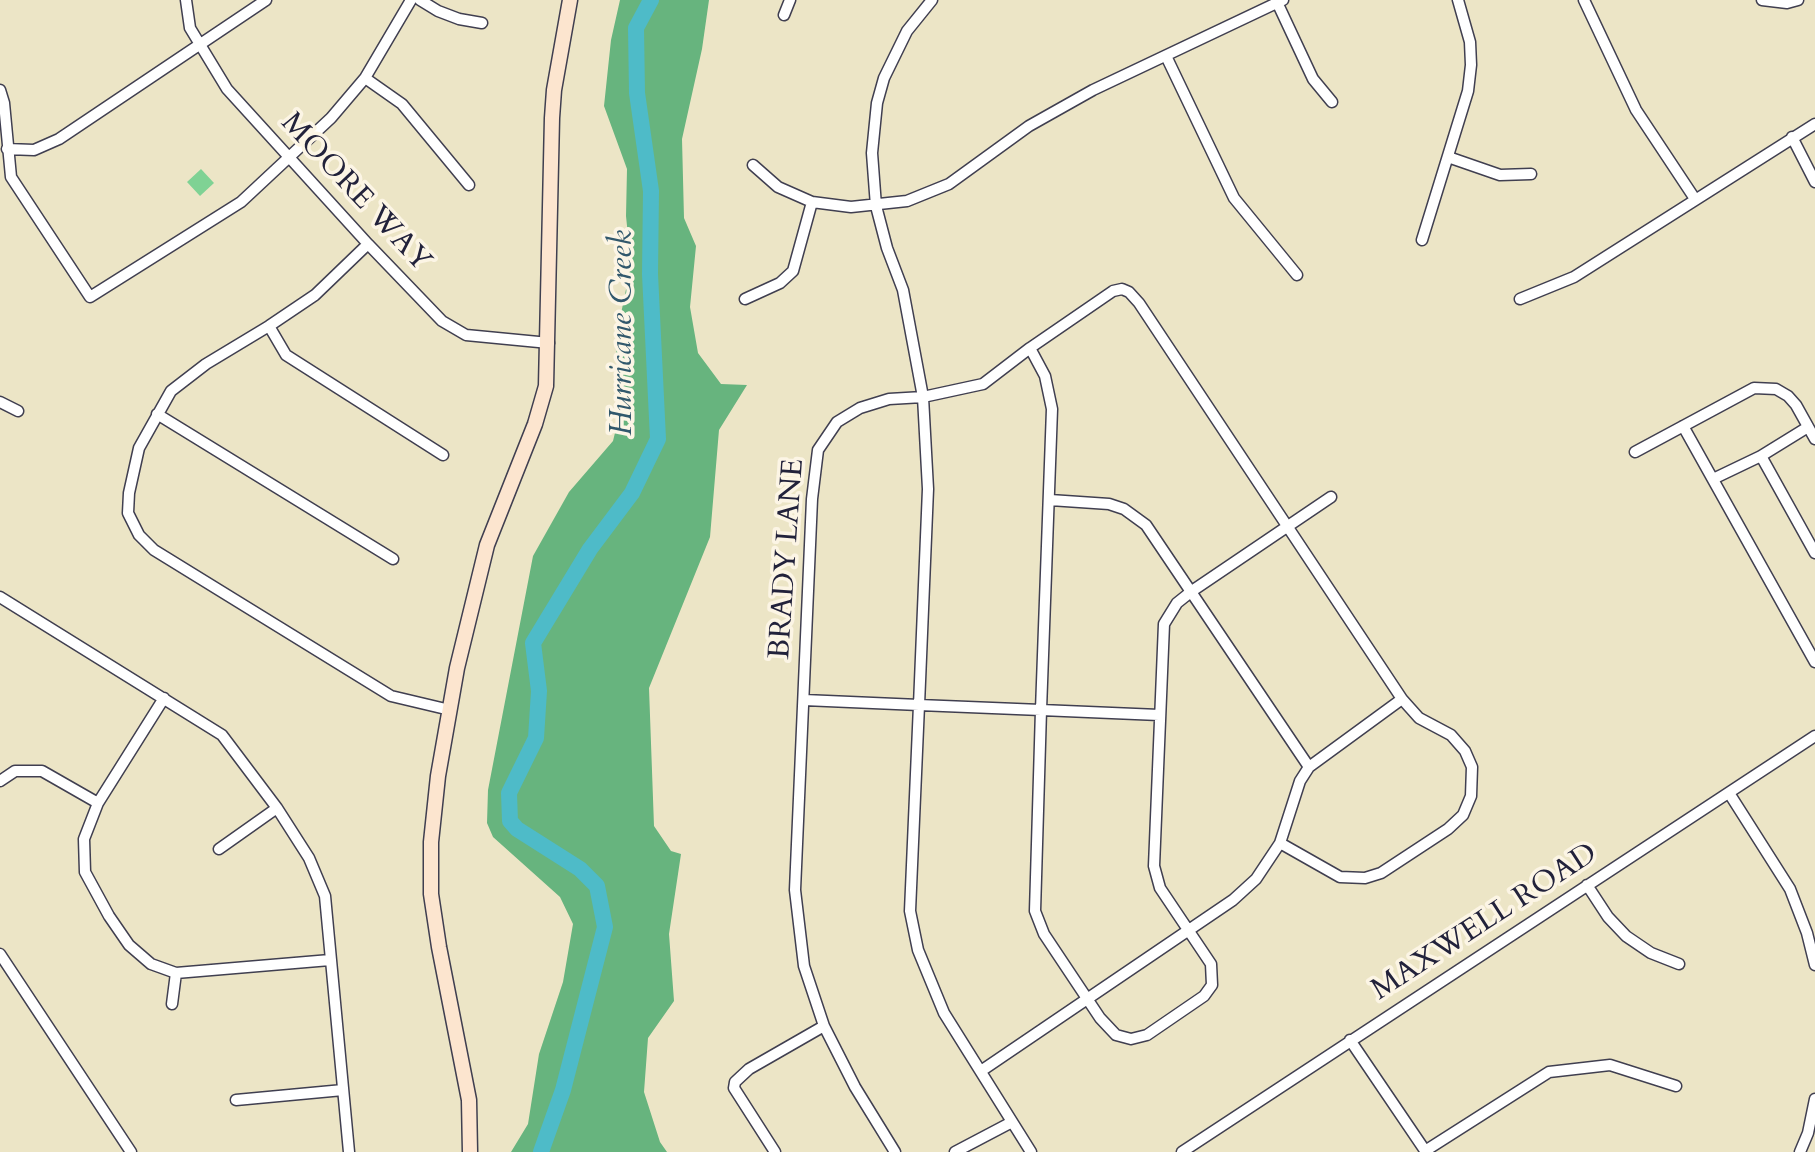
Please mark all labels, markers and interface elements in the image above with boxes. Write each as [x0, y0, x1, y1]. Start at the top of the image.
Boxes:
street label: MOORE WAY [272, 106, 438, 280]
water label: Hurricane Creek [605, 230, 643, 436]
street label: BRADY LANE [763, 458, 813, 660]
street label: MAXWELL ROAD [1365, 837, 1605, 1009]

